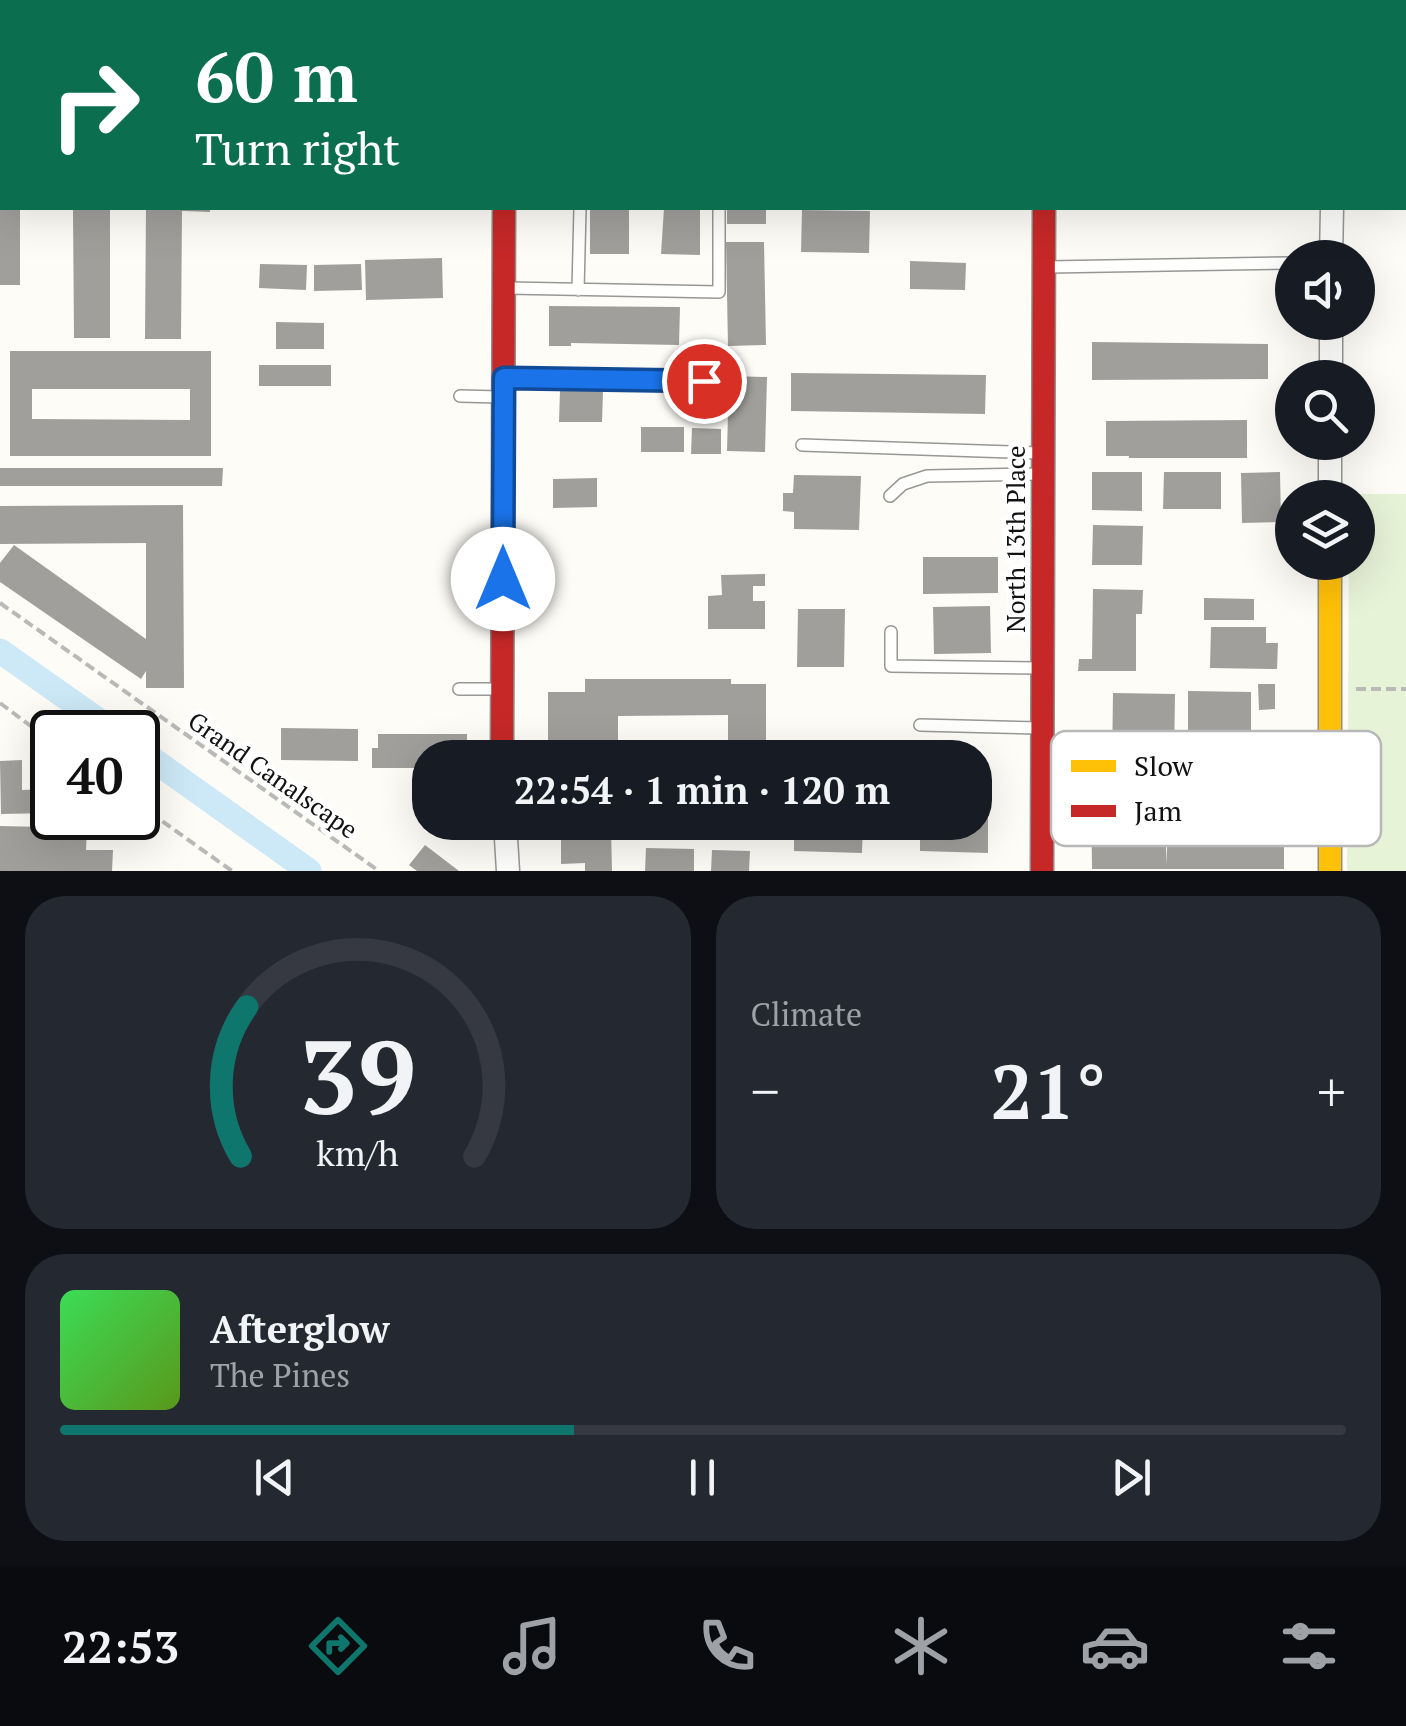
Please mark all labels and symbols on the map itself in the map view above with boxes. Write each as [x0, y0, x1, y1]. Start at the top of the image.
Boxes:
pin [662, 339, 747, 424]
street label: North 13th Place [999, 445, 1032, 633]
position arrow [451, 527, 555, 631]
street label: Grand Canalscape [182, 704, 365, 845]
speed limit sign: 40 [30, 710, 160, 840]
legend [1051, 731, 1381, 846]
text: Slow [1134, 747, 1194, 784]
text: Jam [1134, 792, 1182, 829]

